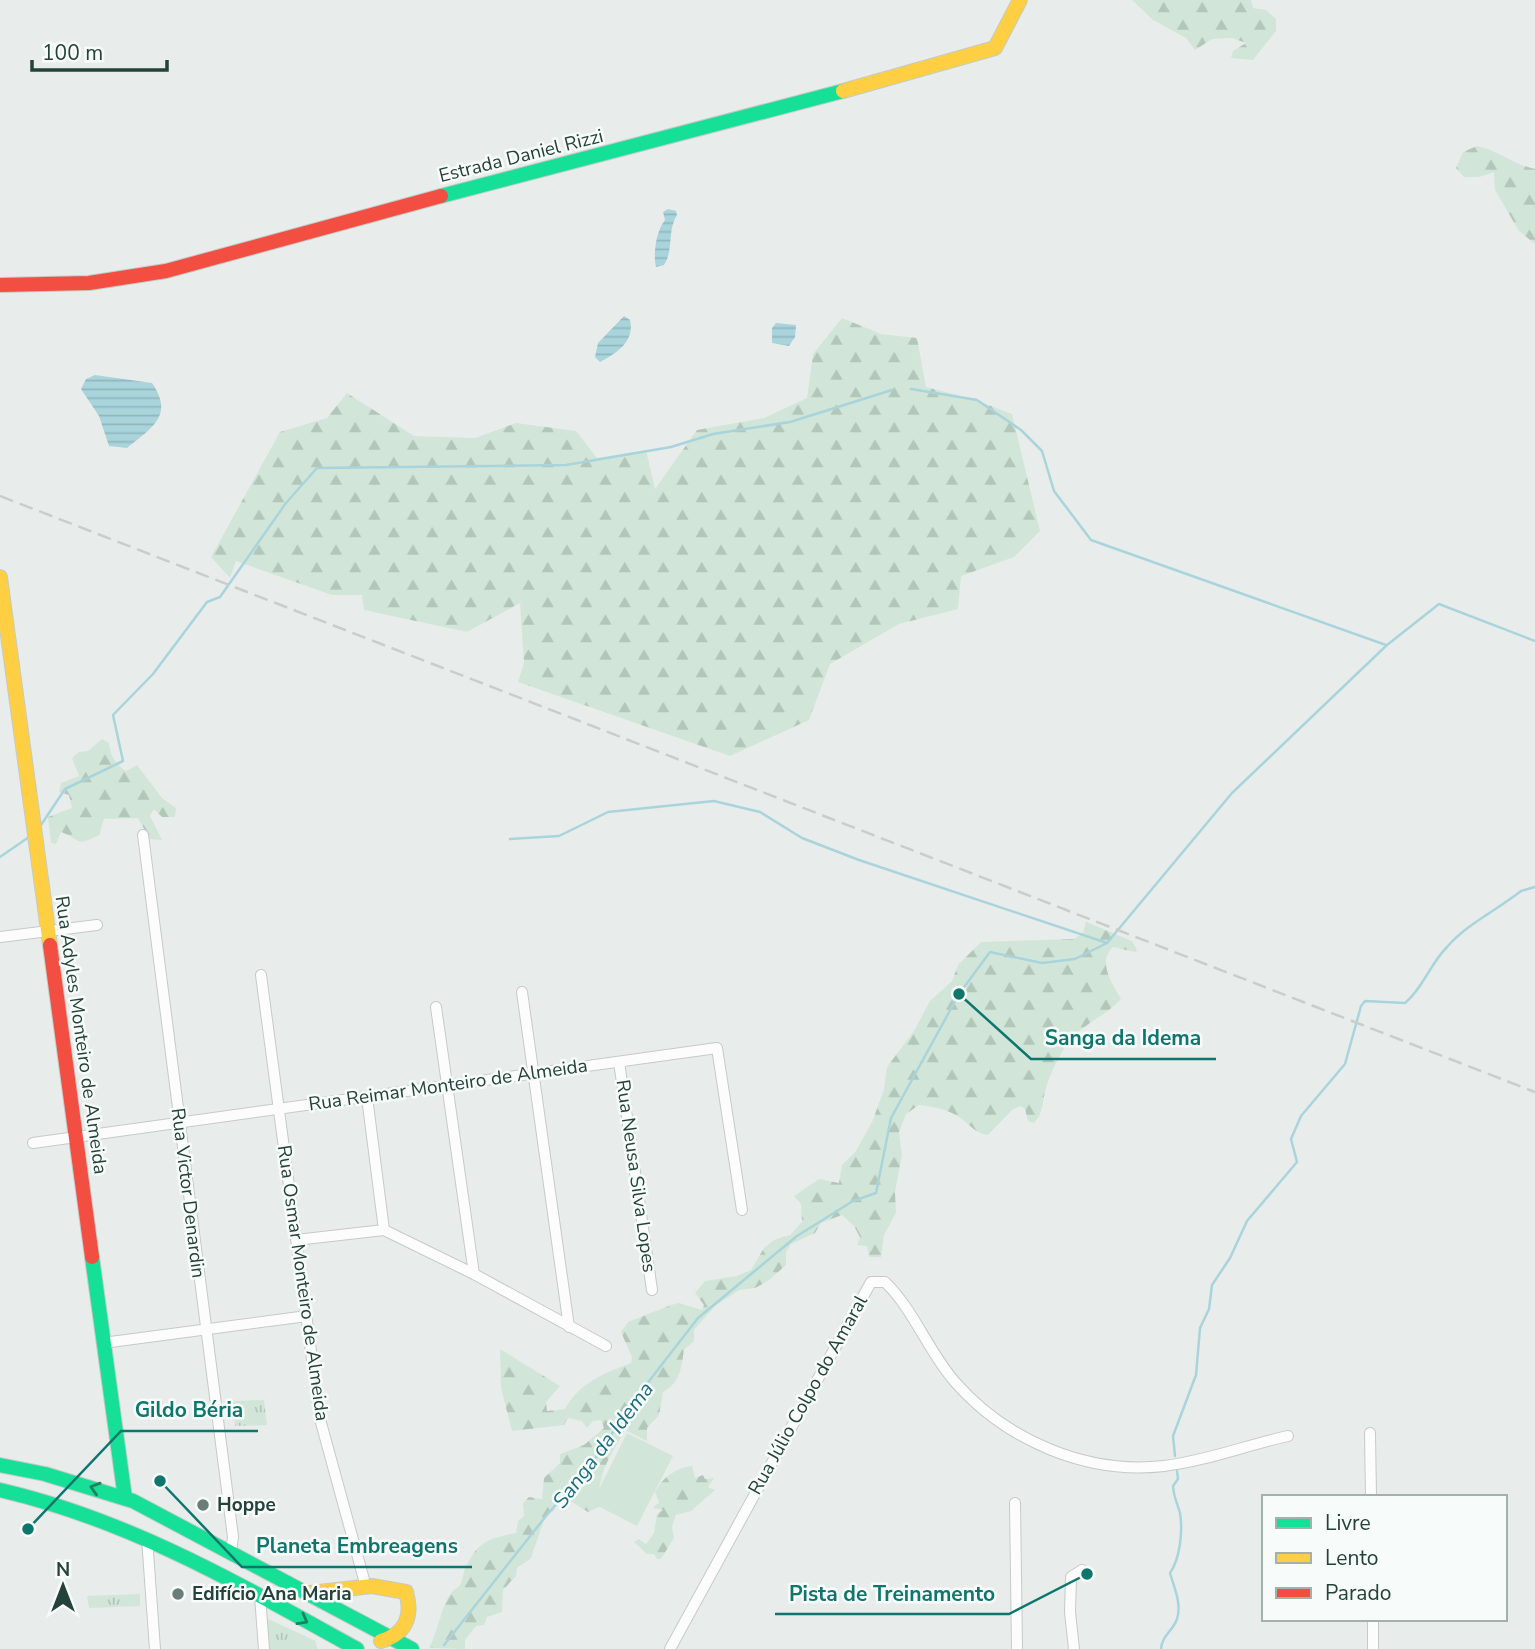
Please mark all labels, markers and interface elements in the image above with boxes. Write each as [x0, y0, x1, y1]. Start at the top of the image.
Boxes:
scale bar [32, 28, 166, 72]
text: 100 m [42, 39, 103, 67]
street label: Estrada Daniel Rizzi [436, 123, 606, 189]
street label: Rua Adyles Monteiro de Almeida [49, 894, 113, 1176]
callout: Sanga da Idema [1031, 1017, 1216, 1059]
text: Sanga da Idema [1045, 1024, 1201, 1052]
street label: Rua Reimar Monteiro de Almeida [307, 1053, 589, 1117]
street label: Rua Neusa Silva Lopes [610, 1078, 662, 1274]
street label: Rua Victor Denardin [165, 1106, 211, 1280]
street label: Rua Osmar Monteiro de Almeida [271, 1143, 335, 1423]
street label: Rua Júlio Colpo do Amaral [742, 1290, 874, 1500]
water label: Sanga da Idema [546, 1376, 660, 1514]
callout: Gildo Béria [121, 1389, 258, 1431]
text: Gildo Béria [135, 1396, 243, 1424]
one-way arrow [89, 1481, 101, 1496]
place label: Hoppe [217, 1492, 276, 1518]
legend [1262, 1495, 1507, 1621]
marker: Hoppe [195, 1497, 211, 1513]
text: Livre [1325, 1509, 1371, 1537]
callout: Planeta Embreagens [242, 1525, 472, 1567]
text: Planeta Embreagens [256, 1532, 458, 1560]
text: Lento [1325, 1544, 1378, 1572]
north arrow [28, 1551, 98, 1621]
text: N [56, 1557, 70, 1583]
callout: Pista de Treinamento [775, 1572, 1009, 1614]
text: Parado [1325, 1579, 1391, 1607]
text: Pista de Treinamento [789, 1580, 995, 1608]
place label: Edifício Ana Maria [192, 1581, 352, 1607]
marker: Edifício Ana Maria [170, 1586, 186, 1602]
one-way arrow [296, 1611, 309, 1625]

